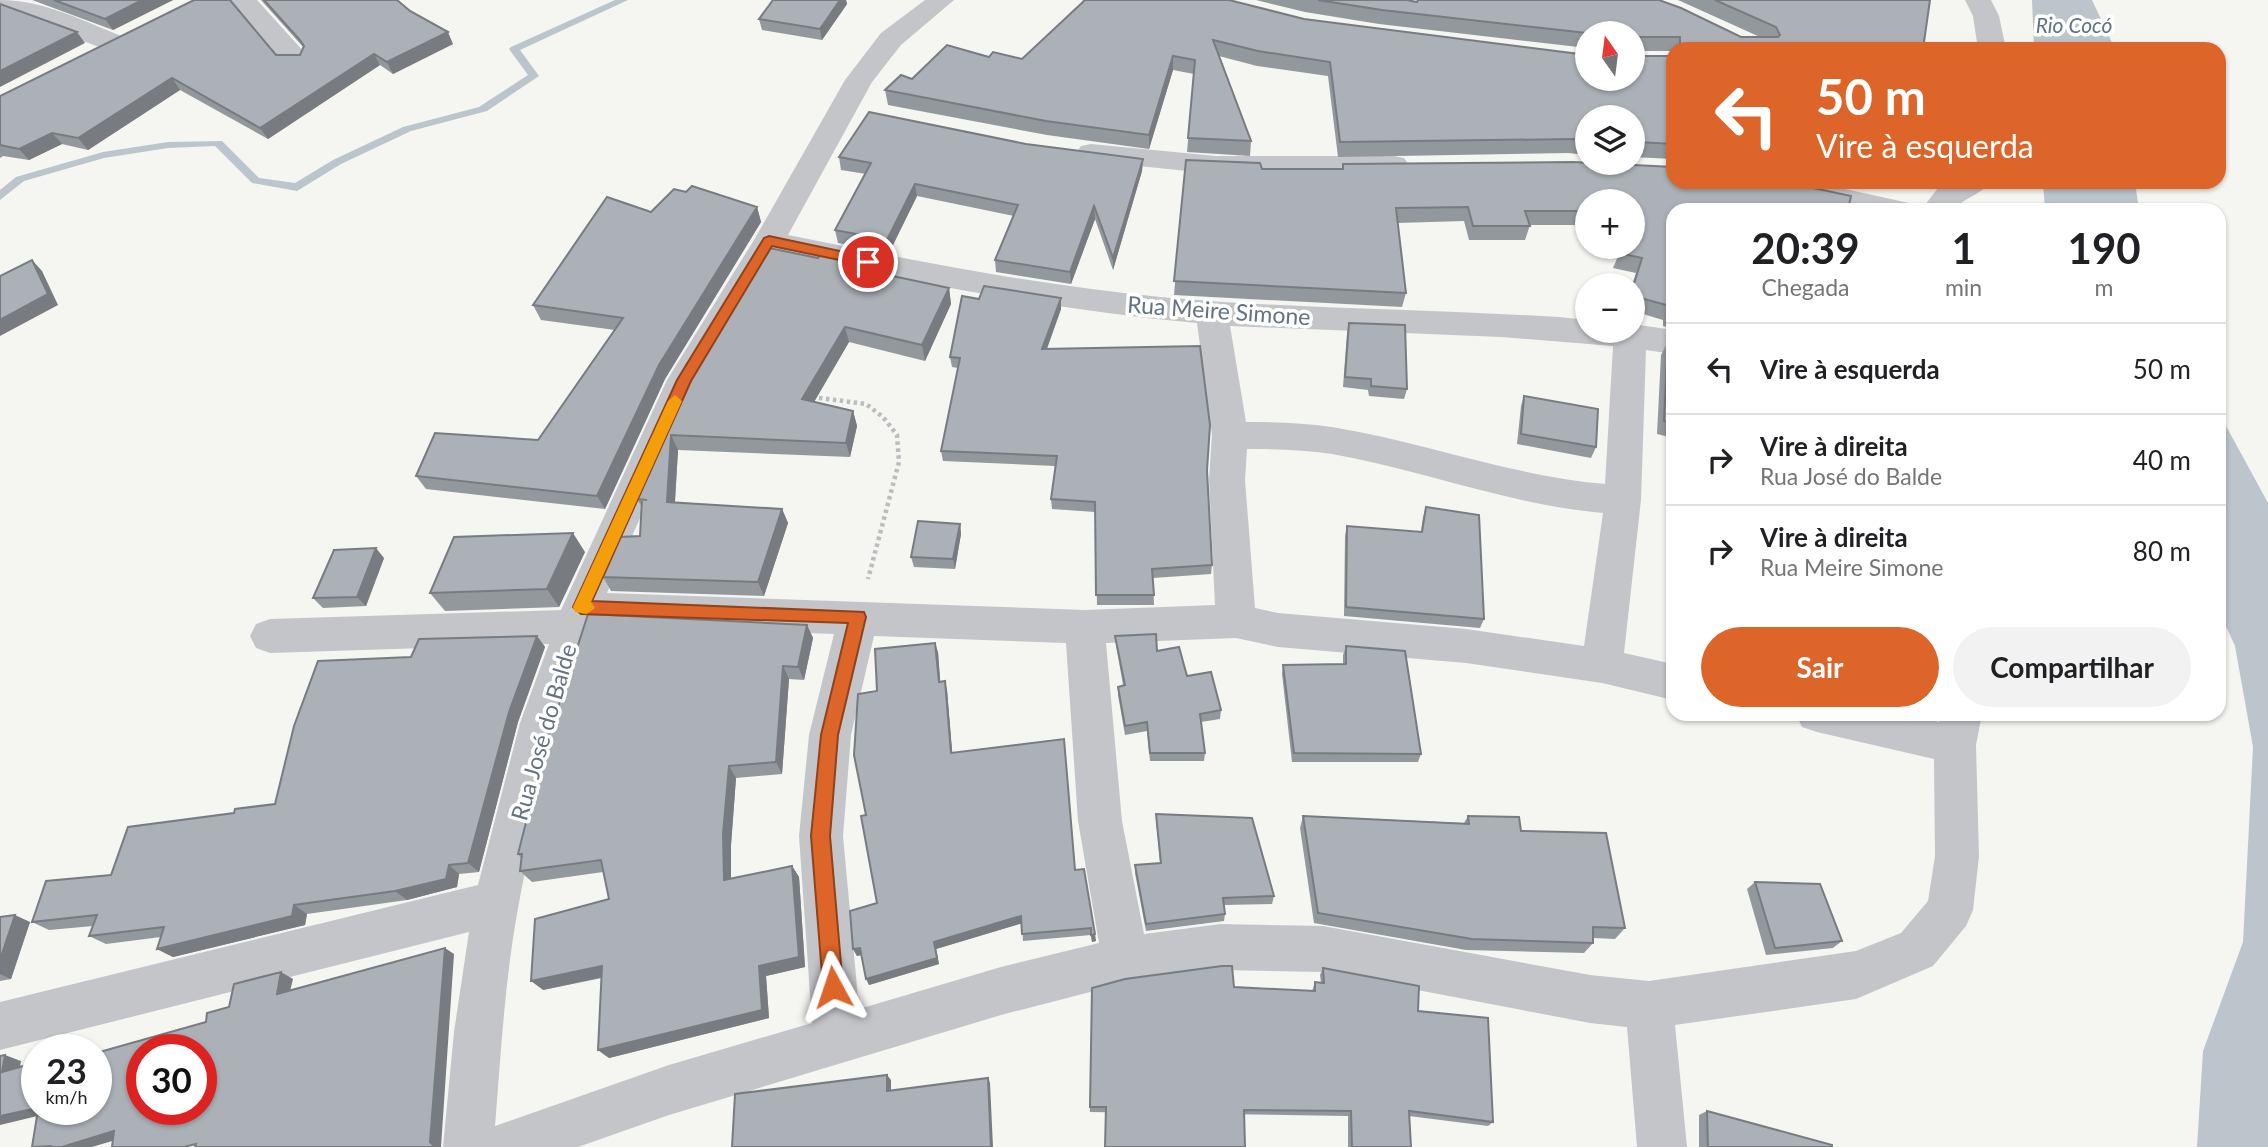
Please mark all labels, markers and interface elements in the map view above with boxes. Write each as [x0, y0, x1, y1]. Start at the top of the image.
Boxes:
water label: Rio Cocó [2036, 12, 2112, 37]
north arrow [1575, 21, 1645, 91]
map controls [1575, 21, 1645, 343]
text: 50 m [1816, 67, 1926, 125]
icon: left [1701, 70, 1792, 161]
button: layers [1575, 105, 1645, 175]
text: Vire à esquerda [1816, 126, 2034, 165]
button: + [1575, 189, 1645, 259]
text: 20:39 [1751, 223, 1860, 273]
text: 1 [1951, 223, 1976, 273]
text: 190 [2068, 223, 2141, 273]
pin [838, 232, 898, 292]
icon: arrive [849, 243, 887, 281]
button: − [1575, 273, 1645, 343]
text: Chegada [1761, 273, 1849, 301]
text: min [1945, 273, 1982, 301]
text: m [2095, 273, 2114, 301]
street label: Rua Meire Simone [1126, 290, 1312, 330]
icon: left [1701, 350, 1739, 388]
text: Vire à esquerda [1760, 353, 1940, 385]
text: 50 m [2133, 353, 2191, 385]
text: Vire à direita [1760, 430, 1908, 462]
icon: right [1701, 441, 1739, 479]
text: 40 m [2133, 444, 2191, 476]
text: Rua José do Balde [1760, 462, 1942, 490]
text: Vire à direita [1760, 521, 1908, 553]
icon: right [1701, 532, 1739, 570]
text: 80 m [2133, 535, 2191, 567]
text: Rua Meire Simone [1760, 553, 1944, 581]
button: Sair [1701, 627, 1939, 707]
button: Compartilhar [1953, 627, 2191, 707]
street label: Rua José do Balde [504, 641, 582, 823]
position arrow [796, 950, 870, 1024]
speed limit sign: 30 [126, 1034, 217, 1125]
text: 23 [46, 1049, 87, 1091]
text: km/h [45, 1086, 88, 1108]

